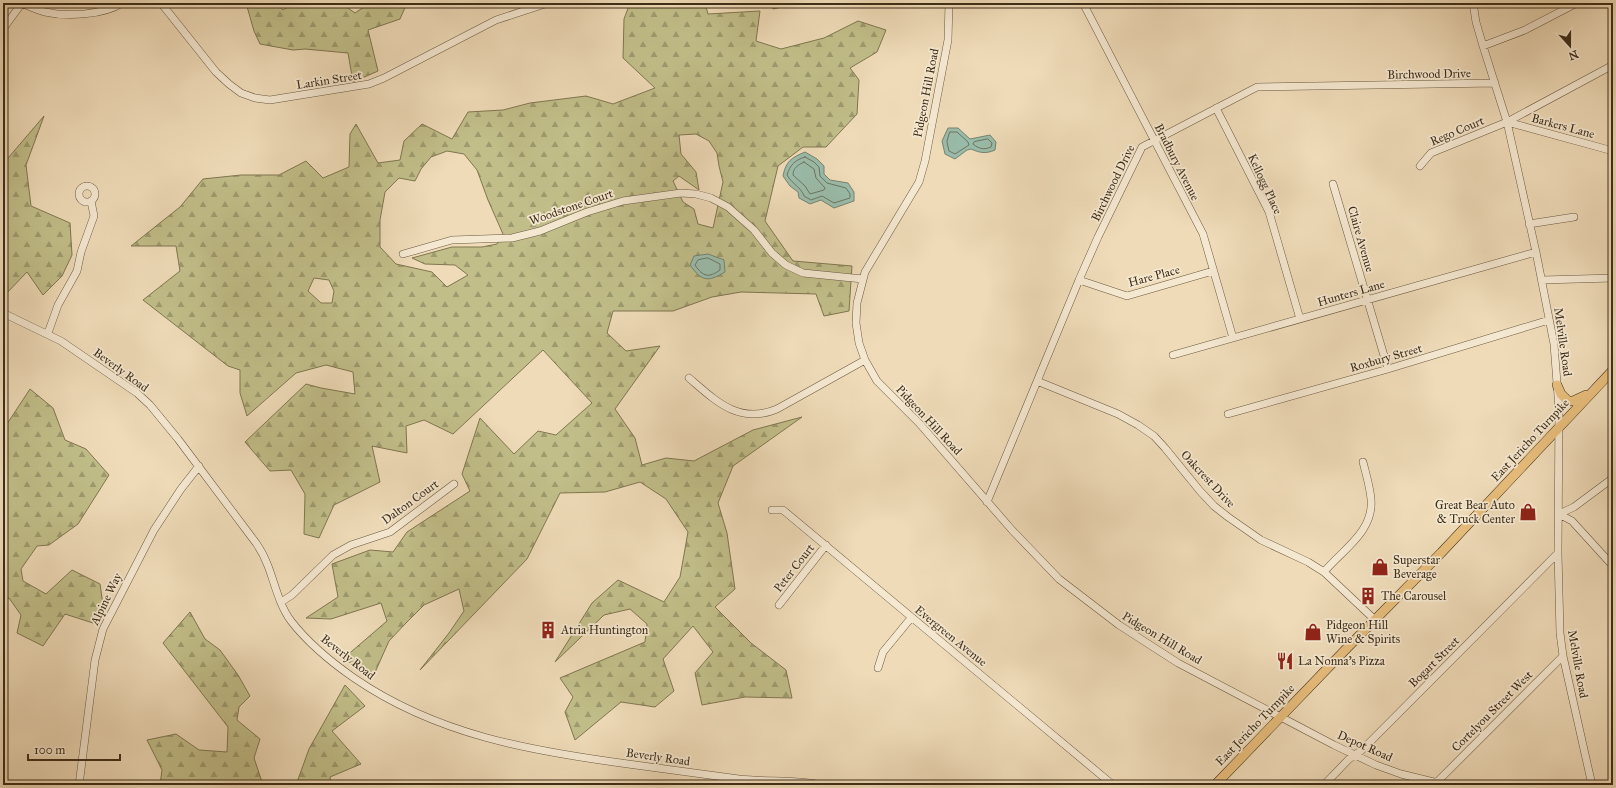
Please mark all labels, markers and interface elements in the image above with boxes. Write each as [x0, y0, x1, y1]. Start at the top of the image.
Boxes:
north arrow [1550, 26, 1590, 66]
street label: Pidgeon Hill Road [911, 47, 942, 139]
text: N [1566, 47, 1580, 63]
street label: Birchwood Drive [1387, 66, 1471, 82]
street label: Larkin Street [295, 68, 363, 92]
street label: Barkers Lane [1530, 111, 1596, 141]
street label: Rego Court [1428, 113, 1487, 150]
street label: Bradbury Avenue [1152, 121, 1202, 203]
street label: Birchwood Drive [1088, 142, 1138, 224]
street label: Kellogg Place [1244, 152, 1285, 217]
street label: Woodstone Court [527, 186, 615, 228]
street label: Claire Avenue [1345, 204, 1377, 274]
street label: Hare Place [1127, 262, 1181, 290]
street label: Hunters Lane [1316, 277, 1386, 309]
street label: Melville Road [1551, 307, 1575, 377]
street label: Roxbury Street [1348, 341, 1424, 375]
street label: Beverly Road [91, 345, 151, 395]
street label: Pidgeon Hill Road [892, 382, 965, 458]
street label: East Jericho Turnpike [1488, 396, 1573, 485]
street label: Oakcrest Drive [1178, 447, 1238, 511]
street label: Dalton Court [379, 476, 442, 527]
place label: Great Bear Auto & Truck Center [1435, 498, 1515, 526]
shop icon: Great Bear Auto & Truck Center [1518, 502, 1538, 522]
street label: Peter Court [771, 541, 818, 595]
place label: Superstar Beverage [1393, 553, 1440, 582]
shop icon: Superstar Beverage [1370, 557, 1390, 577]
street label: Alpine Way [87, 570, 125, 628]
building icon: The Carousel [1358, 586, 1378, 606]
place label: The Carousel [1381, 589, 1447, 603]
street label: Evergreen Avenue [912, 603, 990, 670]
street label: Pidgeon Hill Road [1119, 609, 1204, 668]
place label: Pidgeon Hill Wine & Spirits [1326, 618, 1400, 646]
building icon: Atria Huntington [538, 620, 558, 640]
shop icon: Pidgeon Hill Wine & Spirits [1303, 622, 1323, 642]
place label: Atria Huntington [560, 623, 649, 638]
street label: Melville Road [1565, 629, 1591, 699]
street label: Beverly Road [318, 632, 378, 682]
street label: Bogart Street [1406, 633, 1463, 691]
restaurant icon: La Nonna's Pizza [1275, 651, 1295, 671]
place label: La Nonna's Pizza [1298, 654, 1386, 668]
street label: Cortelyou Street West [1449, 667, 1536, 754]
street label: East Jericho Turnpike [1213, 681, 1298, 769]
street label: Depot Road [1335, 728, 1395, 764]
scale bar [28, 736, 120, 762]
text: 100 m [34, 743, 65, 757]
street label: Beverly Road [625, 746, 691, 768]

